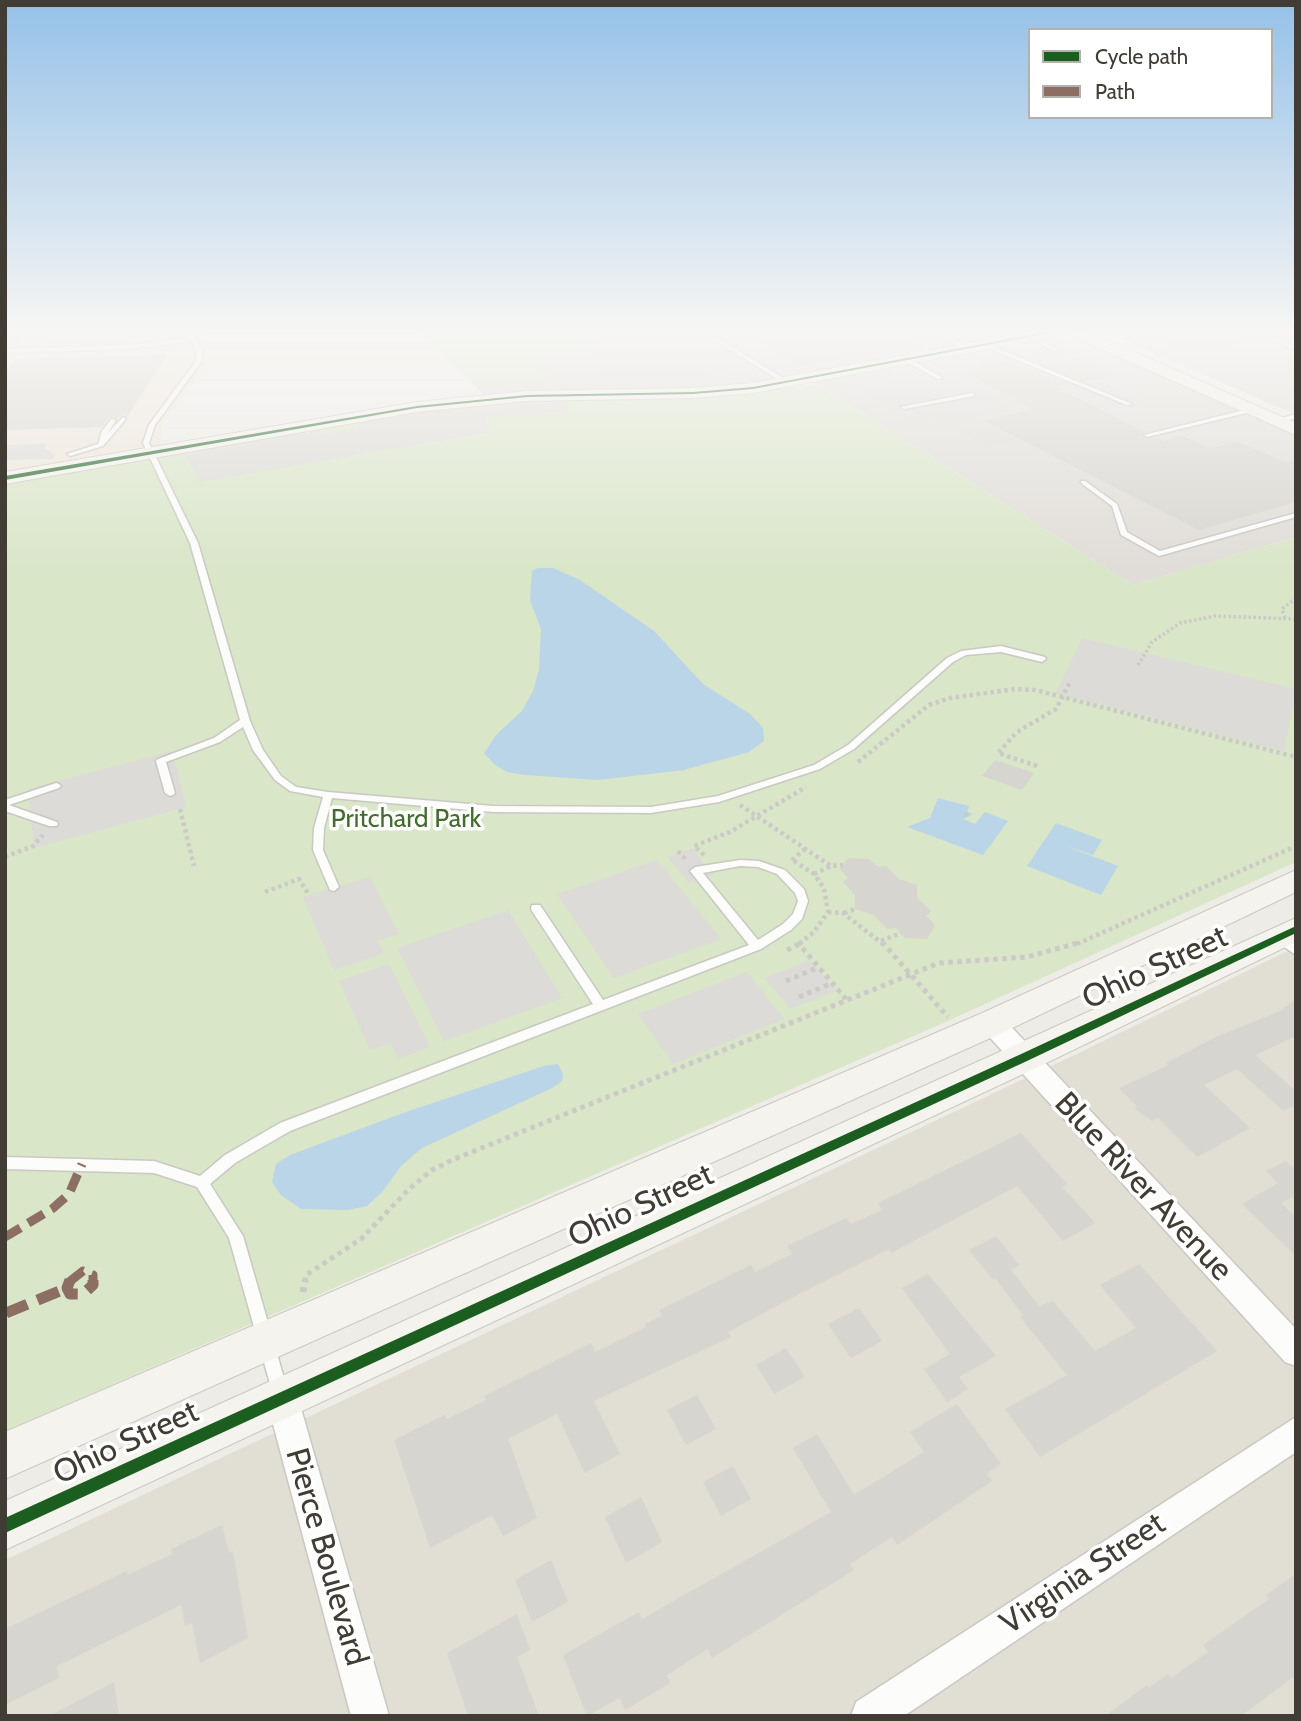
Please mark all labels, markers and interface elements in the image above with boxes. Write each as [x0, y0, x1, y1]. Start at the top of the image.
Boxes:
legend [1028, 28, 1273, 119]
text: Cycle path [1095, 44, 1188, 69]
text: Path [1095, 79, 1135, 104]
park label: Pritchard Park [331, 803, 481, 835]
street label: Ohio Street [1076, 918, 1234, 1018]
street label: Blue River Avenue [1046, 1085, 1240, 1289]
street label: Ohio Street [562, 1156, 720, 1256]
street label: Ohio Street [47, 1393, 205, 1493]
street label: Pierce Boulevard [277, 1444, 375, 1670]
street label: Virginia Street [993, 1505, 1173, 1643]

